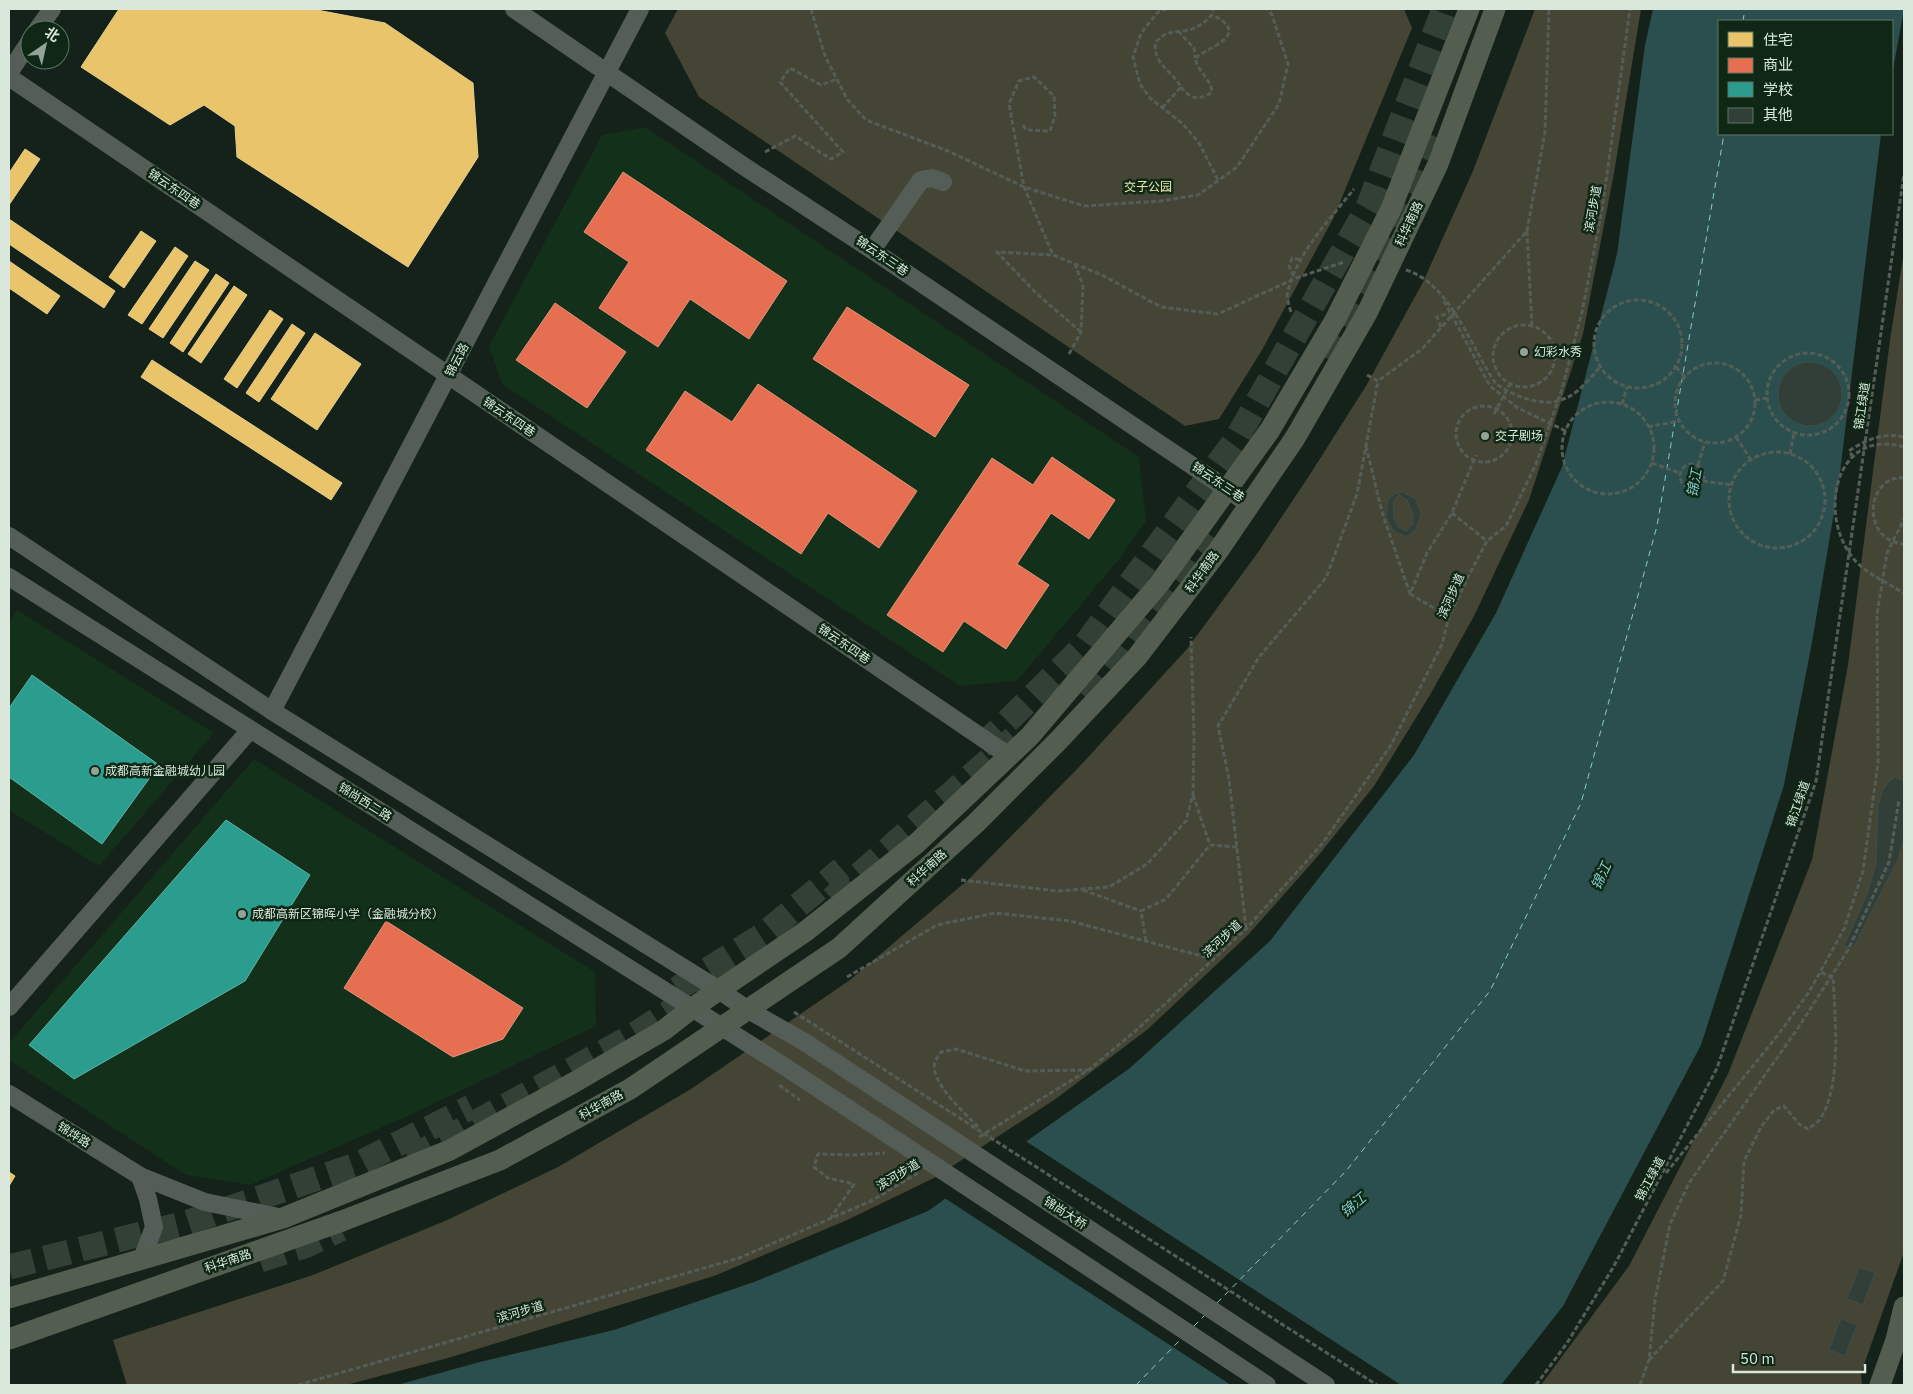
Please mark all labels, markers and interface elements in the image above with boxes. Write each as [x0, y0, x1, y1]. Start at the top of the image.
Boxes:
north arrow [20, 20, 70, 70]
legend [1718, 20, 1893, 135]
text: 北 [41, 23, 63, 46]
text: 住宅 [1763, 30, 1793, 49]
text: 商业 [1763, 55, 1793, 74]
text: 学校 [1763, 80, 1793, 99]
text: 其他 [1763, 105, 1793, 124]
street label: 锦云东四巷 [145, 166, 203, 212]
park label: 交子公园 [1124, 179, 1172, 194]
street label: 滨河步道 [1581, 184, 1604, 234]
street label: 科华南路 [1392, 199, 1425, 249]
street label: 锦云东三巷 [853, 233, 911, 279]
street label: 锦云路 [441, 340, 472, 379]
place label: 幻彩水秀 [1534, 344, 1582, 359]
marker: 幻彩水秀 [1518, 346, 1530, 358]
street label: 锦江绿道 [1851, 381, 1872, 431]
street label: 锦云东四巷 [480, 394, 538, 440]
place label: 交子剧场 [1495, 428, 1543, 443]
marker: 交子剧场 [1479, 430, 1491, 442]
street label: 锦云东三巷 [1189, 459, 1247, 505]
water label: 锦江 [1683, 466, 1706, 498]
street label: 科华南路 [1181, 548, 1222, 596]
street label: 滨河步道 [1434, 571, 1467, 621]
street label: 锦云东四巷 [815, 621, 873, 667]
place label: 成都高新金融城幼儿园 [105, 763, 225, 778]
marker: 成都高新金融城幼儿园 [89, 765, 101, 777]
street label: 锦尚西二路 [336, 779, 395, 824]
street label: 锦江绿道 [1783, 779, 1812, 829]
street label: 科华南路 [904, 846, 950, 889]
water label: 锦江 [1587, 858, 1616, 892]
place label: 成都高新区锦晖小学（金融城分校） [252, 906, 444, 921]
marker: 成都高新区锦晖小学（金融城分校） [236, 908, 248, 920]
street label: 滨河步道 [1199, 917, 1244, 960]
street label: 科华南路 [576, 1086, 625, 1123]
street label: 锦烨路 [55, 1119, 94, 1150]
street label: 锦江绿道 [1632, 1154, 1667, 1203]
street label: 滨河步道 [873, 1156, 922, 1193]
water label: 锦江 [1336, 1188, 1371, 1221]
street label: 锦尚大桥 [1041, 1193, 1089, 1232]
street label: 科华南路 [203, 1246, 253, 1275]
street label: 滨河步道 [495, 1298, 545, 1325]
scale bar [1733, 1342, 1866, 1374]
text: 50 m [1740, 1349, 1775, 1368]

